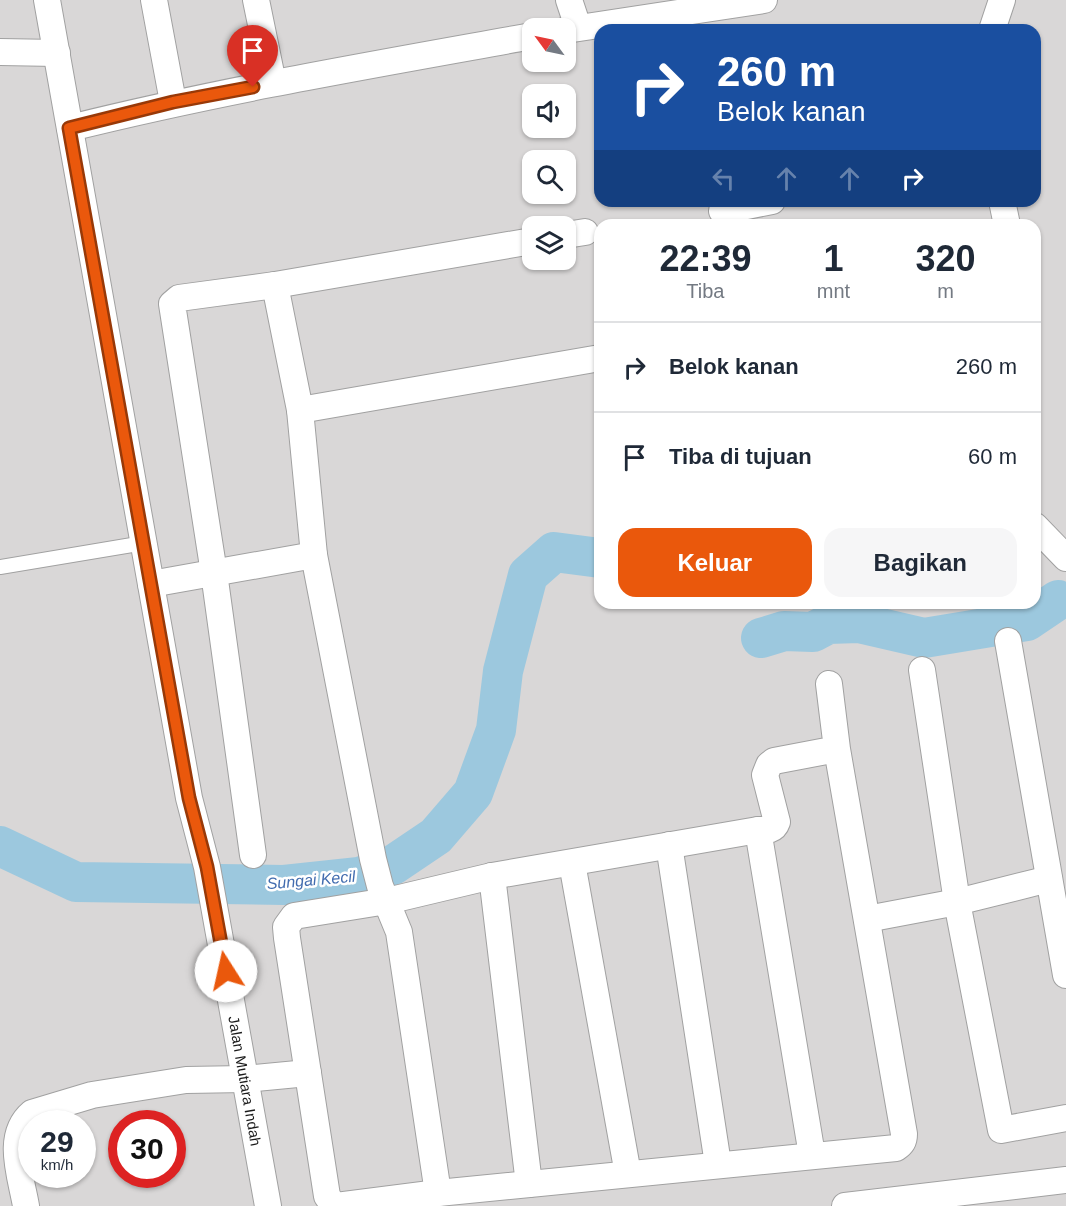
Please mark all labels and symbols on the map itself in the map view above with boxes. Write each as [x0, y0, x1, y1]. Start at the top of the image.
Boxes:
north arrow [522, 18, 576, 72]
pin [227, 25, 278, 87]
water label: Sungai Kecil [266, 868, 356, 892]
position arrow [194, 939, 258, 1003]
street label: Jalan Mutiara Indah [225, 1015, 265, 1147]
speed limit sign: 30 [108, 1110, 186, 1188]

